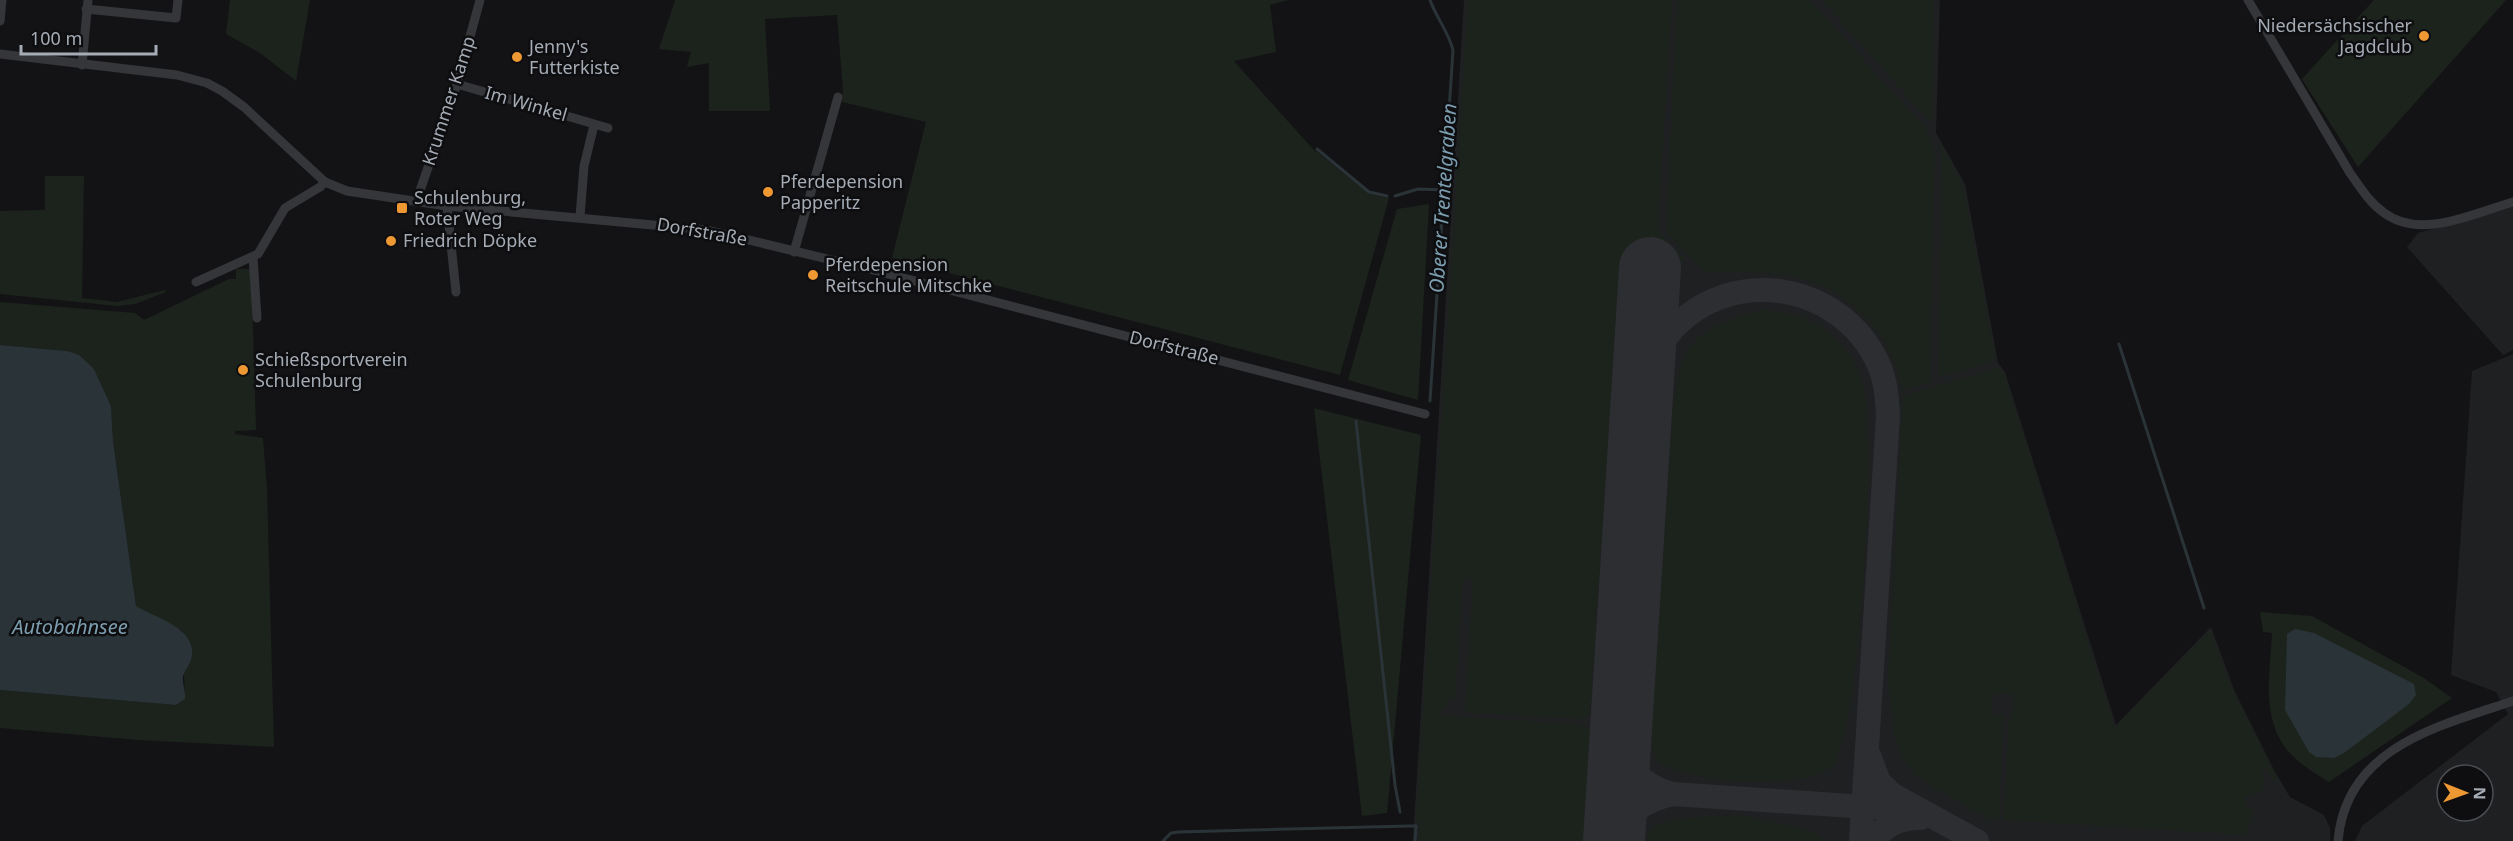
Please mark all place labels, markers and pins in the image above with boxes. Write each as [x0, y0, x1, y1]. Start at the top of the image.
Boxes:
place label: Niedersächsischer Jagdclub [2257, 13, 2413, 58]
marker: Niedersächsischer Jagdclub [2417, 29, 2431, 43]
place label: Jenny's Futterkiste [527, 34, 620, 79]
marker: Jenny's Futterkiste [510, 50, 524, 64]
place label: Pferdepension Papperitz [780, 169, 903, 214]
place label: Schulenburg, Roter Weg [414, 185, 526, 230]
marker: Pferdepension Papperitz [761, 185, 775, 199]
marker: Schulenburg, Roter Weg [395, 201, 409, 215]
place label: Friedrich Döpke [403, 228, 537, 252]
marker: Friedrich Döpke [384, 234, 398, 248]
place label: Pferdepension Reitschule Mitschke [825, 252, 992, 297]
marker: Pferdepension Reitschule Mitschke [806, 268, 820, 282]
place label: Schießsportverein Schulenburg [255, 347, 408, 392]
marker: Schießsportverein Schulenburg [236, 363, 250, 377]

